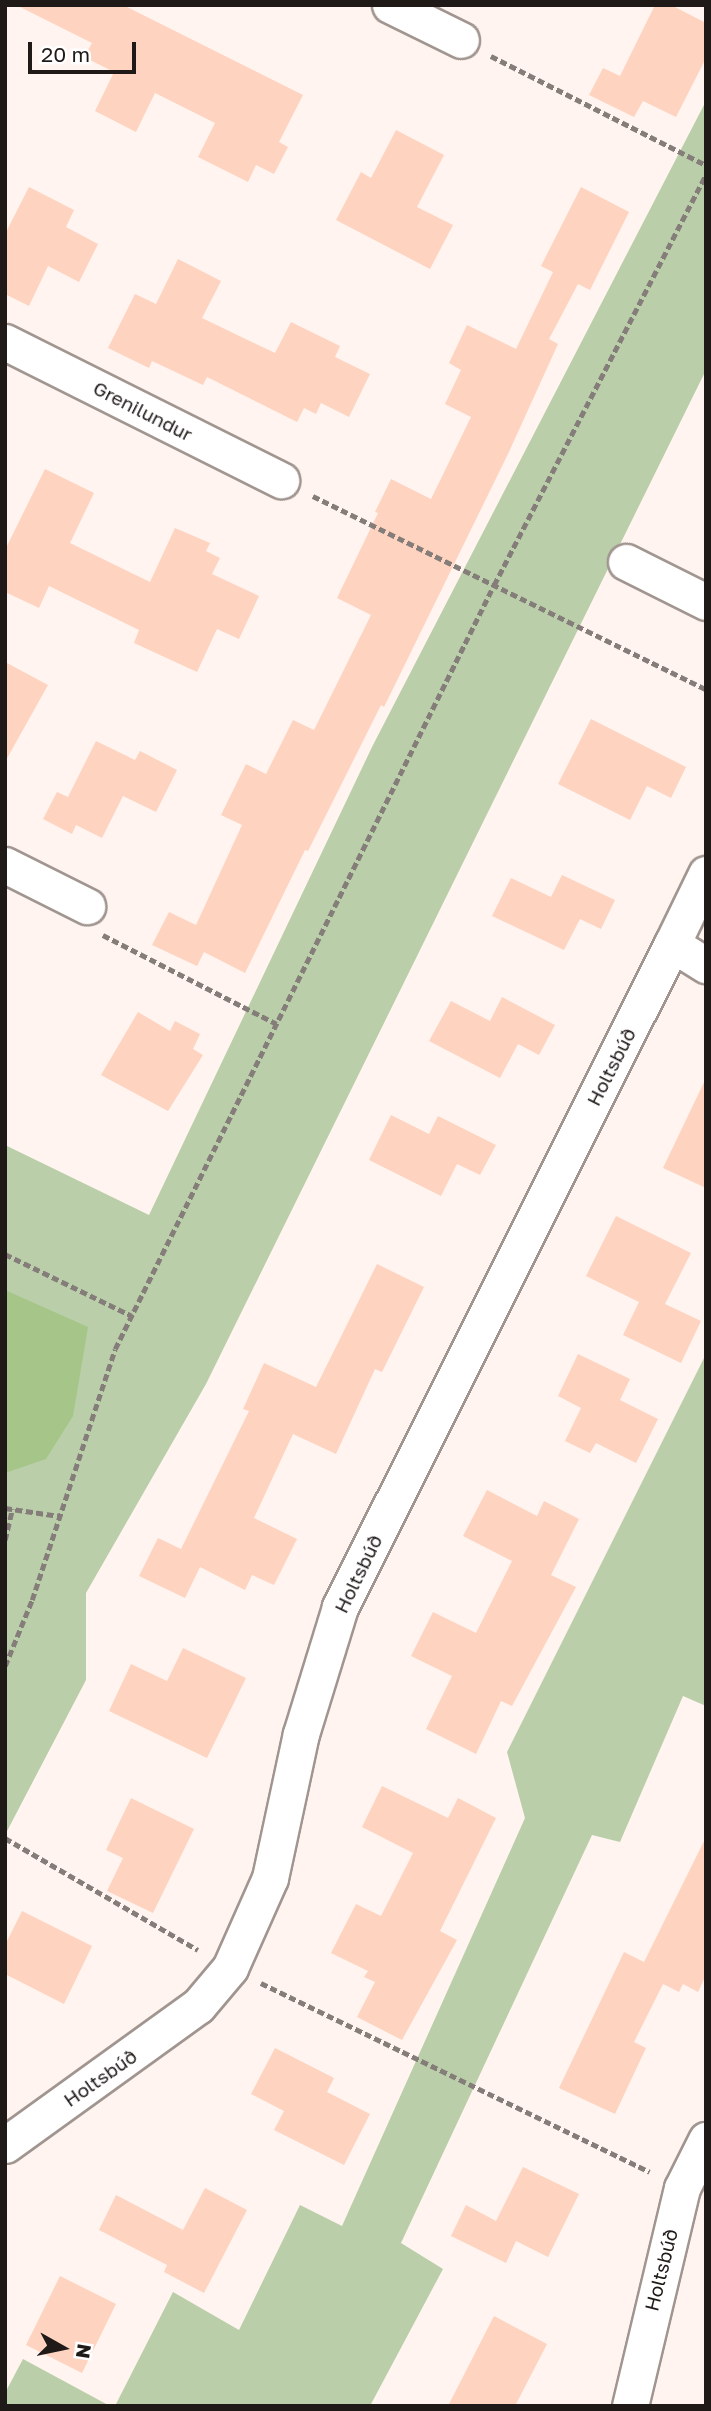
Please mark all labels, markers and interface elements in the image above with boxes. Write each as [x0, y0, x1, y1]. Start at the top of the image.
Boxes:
scale bar [32, 28, 140, 72]
text: 20 m [41, 41, 90, 67]
street label: Grenilundur [90, 376, 196, 446]
street label: Holtsbúð [582, 1024, 640, 1110]
street label: Holtsbúð [329, 1531, 387, 1617]
street label: Holtsbúð [59, 2045, 141, 2111]
street label: Holtsbúð [640, 2227, 682, 2313]
north arrow [28, 2313, 98, 2383]
text: N [72, 2342, 97, 2360]

